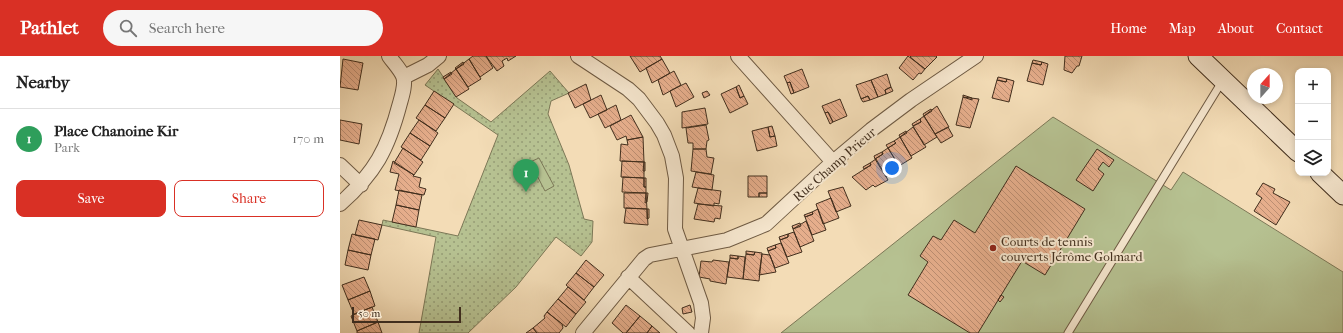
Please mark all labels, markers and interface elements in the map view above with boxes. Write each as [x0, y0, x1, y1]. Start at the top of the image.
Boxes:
search box [103, 10, 383, 46]
text: Pathlet [20, 17, 79, 39]
icon: search [117, 17, 139, 39]
text: Search here [149, 19, 225, 37]
text: Home [1110, 20, 1147, 37]
text: Map [1169, 20, 1196, 37]
text: About [1218, 20, 1254, 37]
text: Contact [1276, 20, 1323, 37]
north arrow [1247, 68, 1283, 104]
map controls [1295, 68, 1331, 176]
button: + [1295, 68, 1331, 104]
text: Nearby [16, 72, 70, 92]
button: − [1295, 104, 1331, 140]
text: Place Chanoine Kir [54, 122, 178, 140]
street label: Rue Champ Prieur [790, 124, 879, 204]
text: 1 [27, 131, 31, 146]
text: 170 m [292, 131, 324, 146]
text: Park [54, 140, 80, 155]
button: layers [1295, 140, 1331, 176]
your location [882, 158, 902, 178]
pin: 1 [513, 159, 539, 192]
button: Save [16, 180, 166, 217]
button: Share [174, 180, 324, 217]
place label: Courts de tennis couverts Jérôme Golmard [1001, 234, 1143, 264]
marker: Courts de tennis couverts Jérôme Golmard [988, 243, 998, 253]
scale bar [352, 305, 461, 324]
text: 50 m [358, 307, 380, 320]

